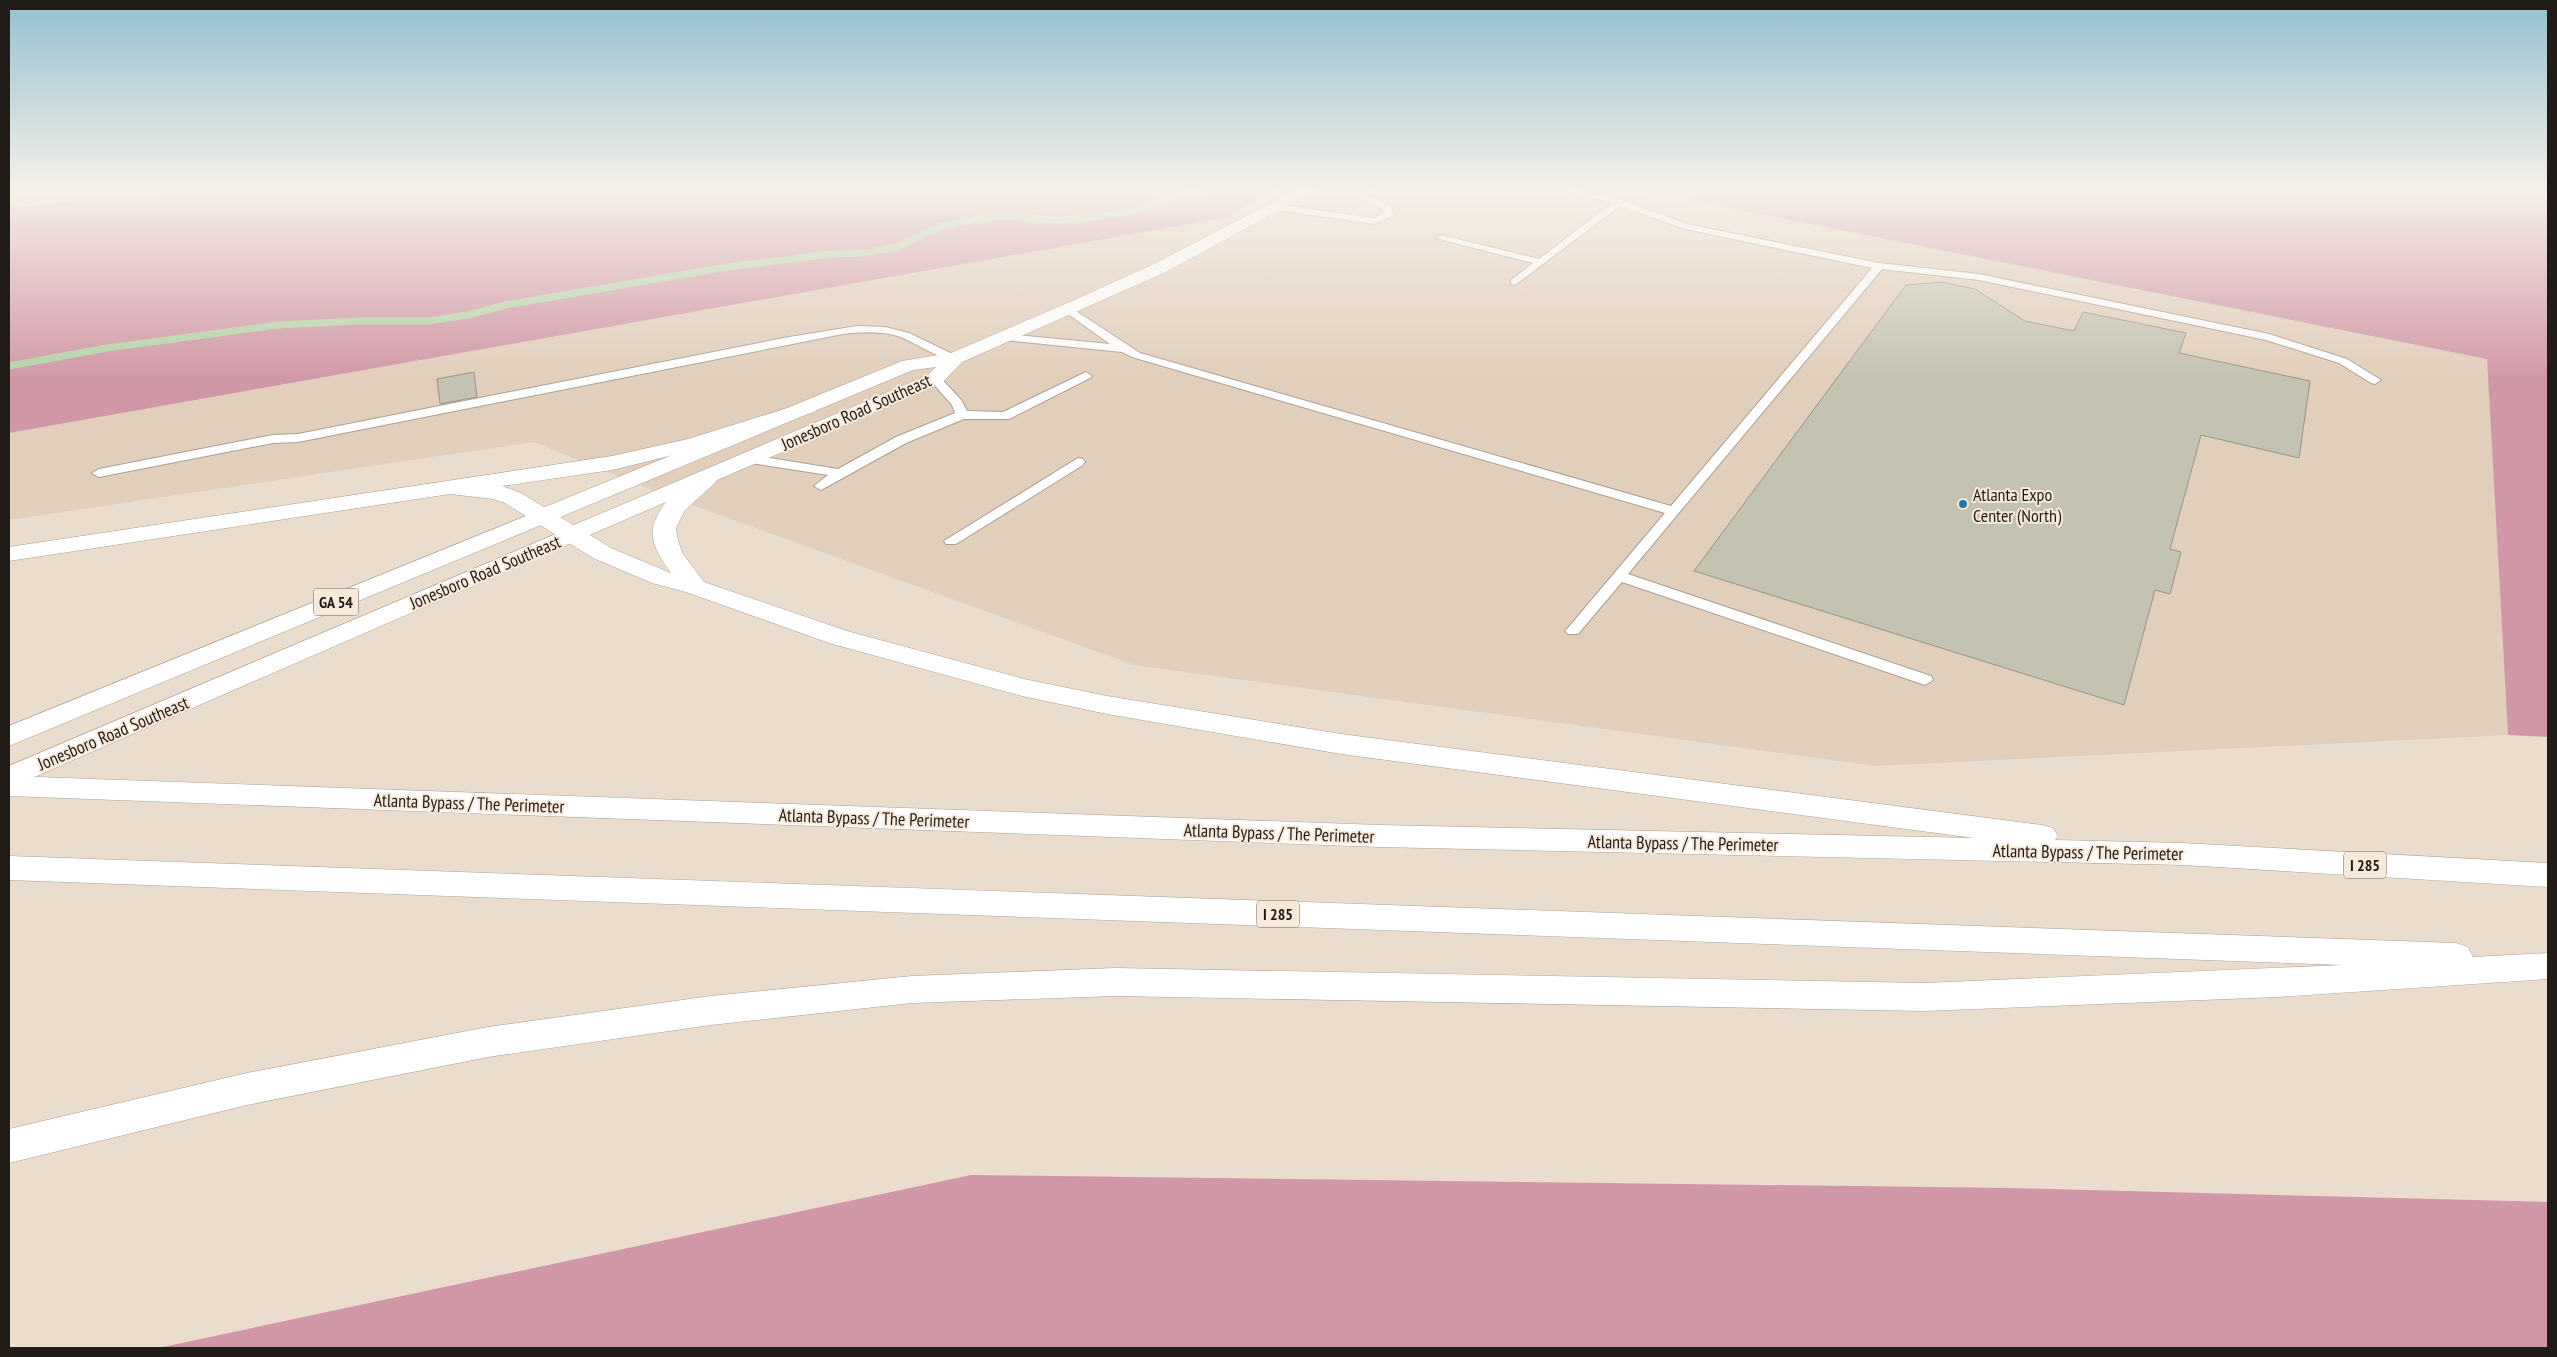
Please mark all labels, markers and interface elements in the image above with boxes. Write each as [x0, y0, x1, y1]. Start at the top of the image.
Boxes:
street label: Jonesboro Road Southeast [776, 369, 935, 456]
place label: Atlanta Expo Center (North) [1973, 483, 2062, 527]
marker: Atlanta Expo Center (North) [1957, 498, 1969, 510]
street label: Jonesboro Road Southeast [405, 530, 564, 615]
road number: GA 54 [314, 588, 358, 616]
street label: Jonesboro Road Southeast [33, 691, 192, 776]
street label: Atlanta Bypass / The Perimeter [373, 788, 565, 818]
street label: Atlanta Bypass / The Perimeter [778, 803, 970, 833]
street label: Atlanta Bypass / The Perimeter [1183, 818, 1375, 848]
street label: Atlanta Bypass / The Perimeter [1587, 830, 1779, 856]
street label: Atlanta Bypass / The Perimeter [1992, 839, 2184, 865]
road number: I 285 [2344, 852, 2386, 878]
road number: I 285 [1257, 901, 1299, 928]

